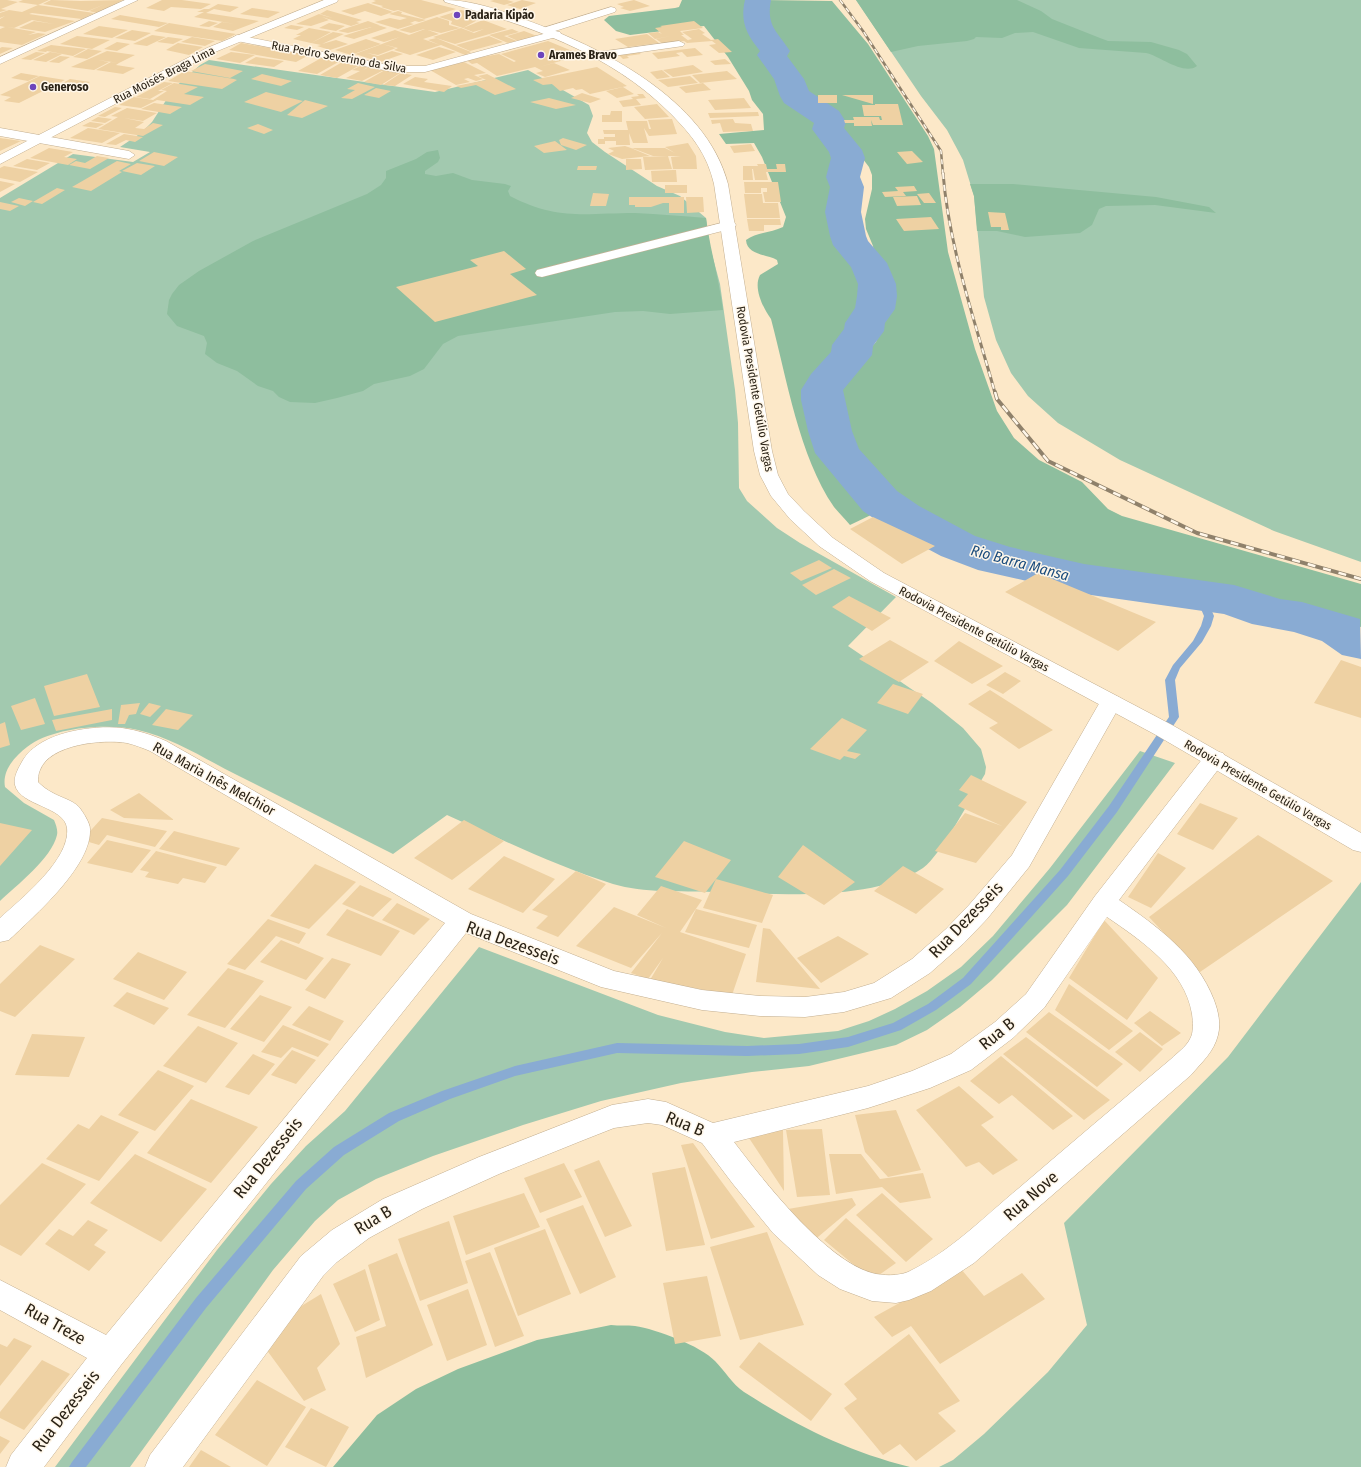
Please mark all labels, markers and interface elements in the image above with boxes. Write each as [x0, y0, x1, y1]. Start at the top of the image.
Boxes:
place label: Padaria Kipão [465, 8, 535, 22]
marker: Padaria Kipão [452, 10, 462, 20]
street label: Rua Pedro Severino da Silva [270, 38, 408, 76]
street label: Rua Moisés Braga Lima [111, 43, 217, 107]
place label: Arames Bravo [548, 48, 618, 62]
marker: Arames Bravo [536, 50, 546, 60]
place label: Generoso [41, 80, 89, 94]
marker: Generoso [28, 82, 38, 92]
street label: Rodovia Presidente Getúlio Vargas [734, 305, 776, 473]
water label: Rio Barra Mansa [969, 541, 1071, 585]
street label: Rodovia Presidente Getúlio Vargas [897, 583, 1051, 675]
street label: Rodovia Presidente Getúlio Vargas [1182, 737, 1334, 833]
street label: Rua Maria Inês Melchior [150, 738, 278, 820]
street label: Rua Dezesseis [924, 877, 1008, 963]
street label: Rua Dezesseis [463, 916, 563, 970]
street label: Rua B [975, 1013, 1019, 1055]
street label: Rua B [663, 1107, 707, 1141]
street label: Rua Dezesseis [229, 1113, 307, 1203]
street label: Rua Nove [999, 1167, 1063, 1225]
street label: Rua B [351, 1201, 395, 1239]
street label: Rua Treze [21, 1299, 89, 1349]
street label: Rua Dezesseis [28, 1366, 104, 1456]

